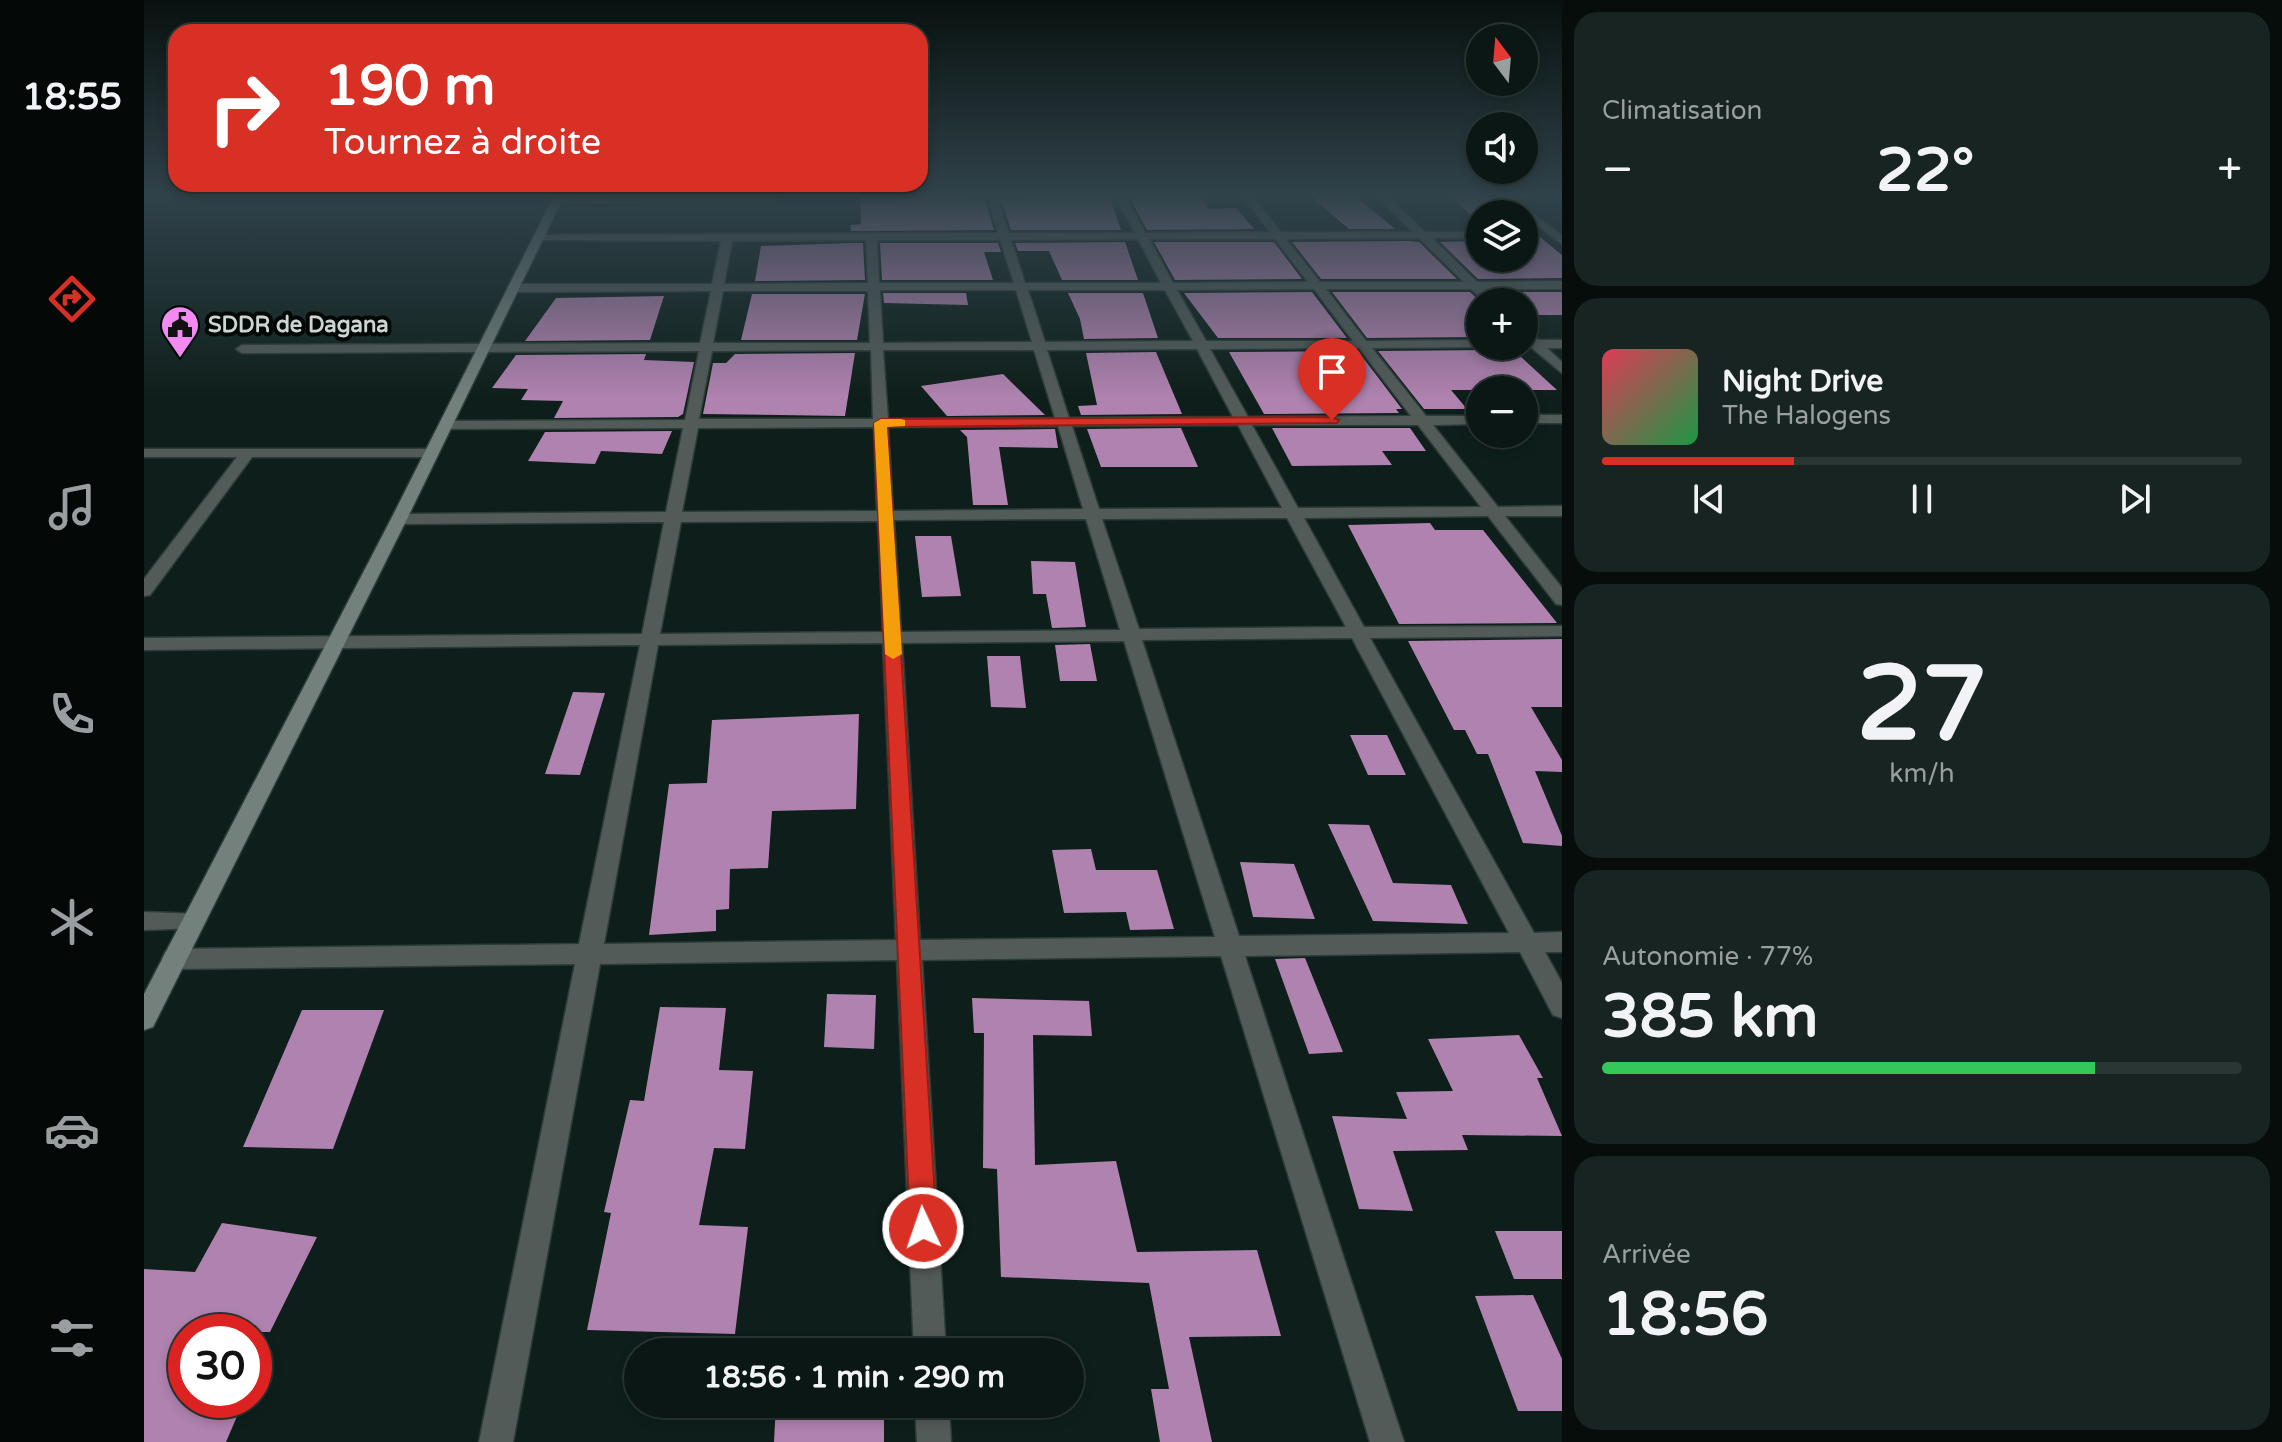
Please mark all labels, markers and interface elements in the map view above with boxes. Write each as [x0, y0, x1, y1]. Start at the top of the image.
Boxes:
north arrow [1466, 24, 1538, 96]
map controls [1466, 24, 1538, 448]
text: 190 m [324, 53, 495, 120]
icon: right [192, 56, 296, 160]
text: 18:55 [22, 76, 122, 119]
text: Climatisation [1602, 95, 1762, 126]
button: sound [1466, 112, 1538, 184]
text: Tournez à droite [324, 121, 601, 164]
text: 22° [1876, 135, 1974, 207]
text: − [1602, 144, 1633, 197]
text: + [2217, 144, 2242, 197]
button: layers [1466, 200, 1538, 272]
icon: directions [44, 271, 100, 327]
button: + [1466, 288, 1538, 360]
public building icon: SDDR de Dagana [159, 304, 201, 359]
place label: SDDR de Dagana [208, 312, 389, 338]
pin [1298, 338, 1366, 420]
icon: arrive [1310, 350, 1354, 394]
text: Night Drive [1722, 363, 1883, 400]
button: − [1466, 376, 1538, 448]
text: The Halogens [1722, 400, 1891, 431]
icon: previous [1687, 477, 1731, 521]
icon: pause [1900, 477, 1944, 521]
icon: next [2113, 477, 2157, 521]
icon: music [44, 479, 100, 535]
text: 27 [1857, 643, 1987, 768]
icon: phone [44, 686, 100, 742]
text: km/h [1889, 758, 1955, 789]
icon: climate [44, 894, 100, 950]
text: Autonomie · 77% [1602, 941, 1813, 972]
text: 385 km [1602, 981, 1818, 1053]
icon: car [44, 1102, 100, 1158]
position arrow [881, 1186, 965, 1270]
text: Arrivée [1602, 1239, 1691, 1270]
text: 18:56 [1602, 1279, 1768, 1351]
icon: filters [44, 1310, 100, 1366]
speed limit sign: 30 [168, 1314, 272, 1418]
text: 18:56 · 1 min · 290 m [703, 1359, 1005, 1396]

